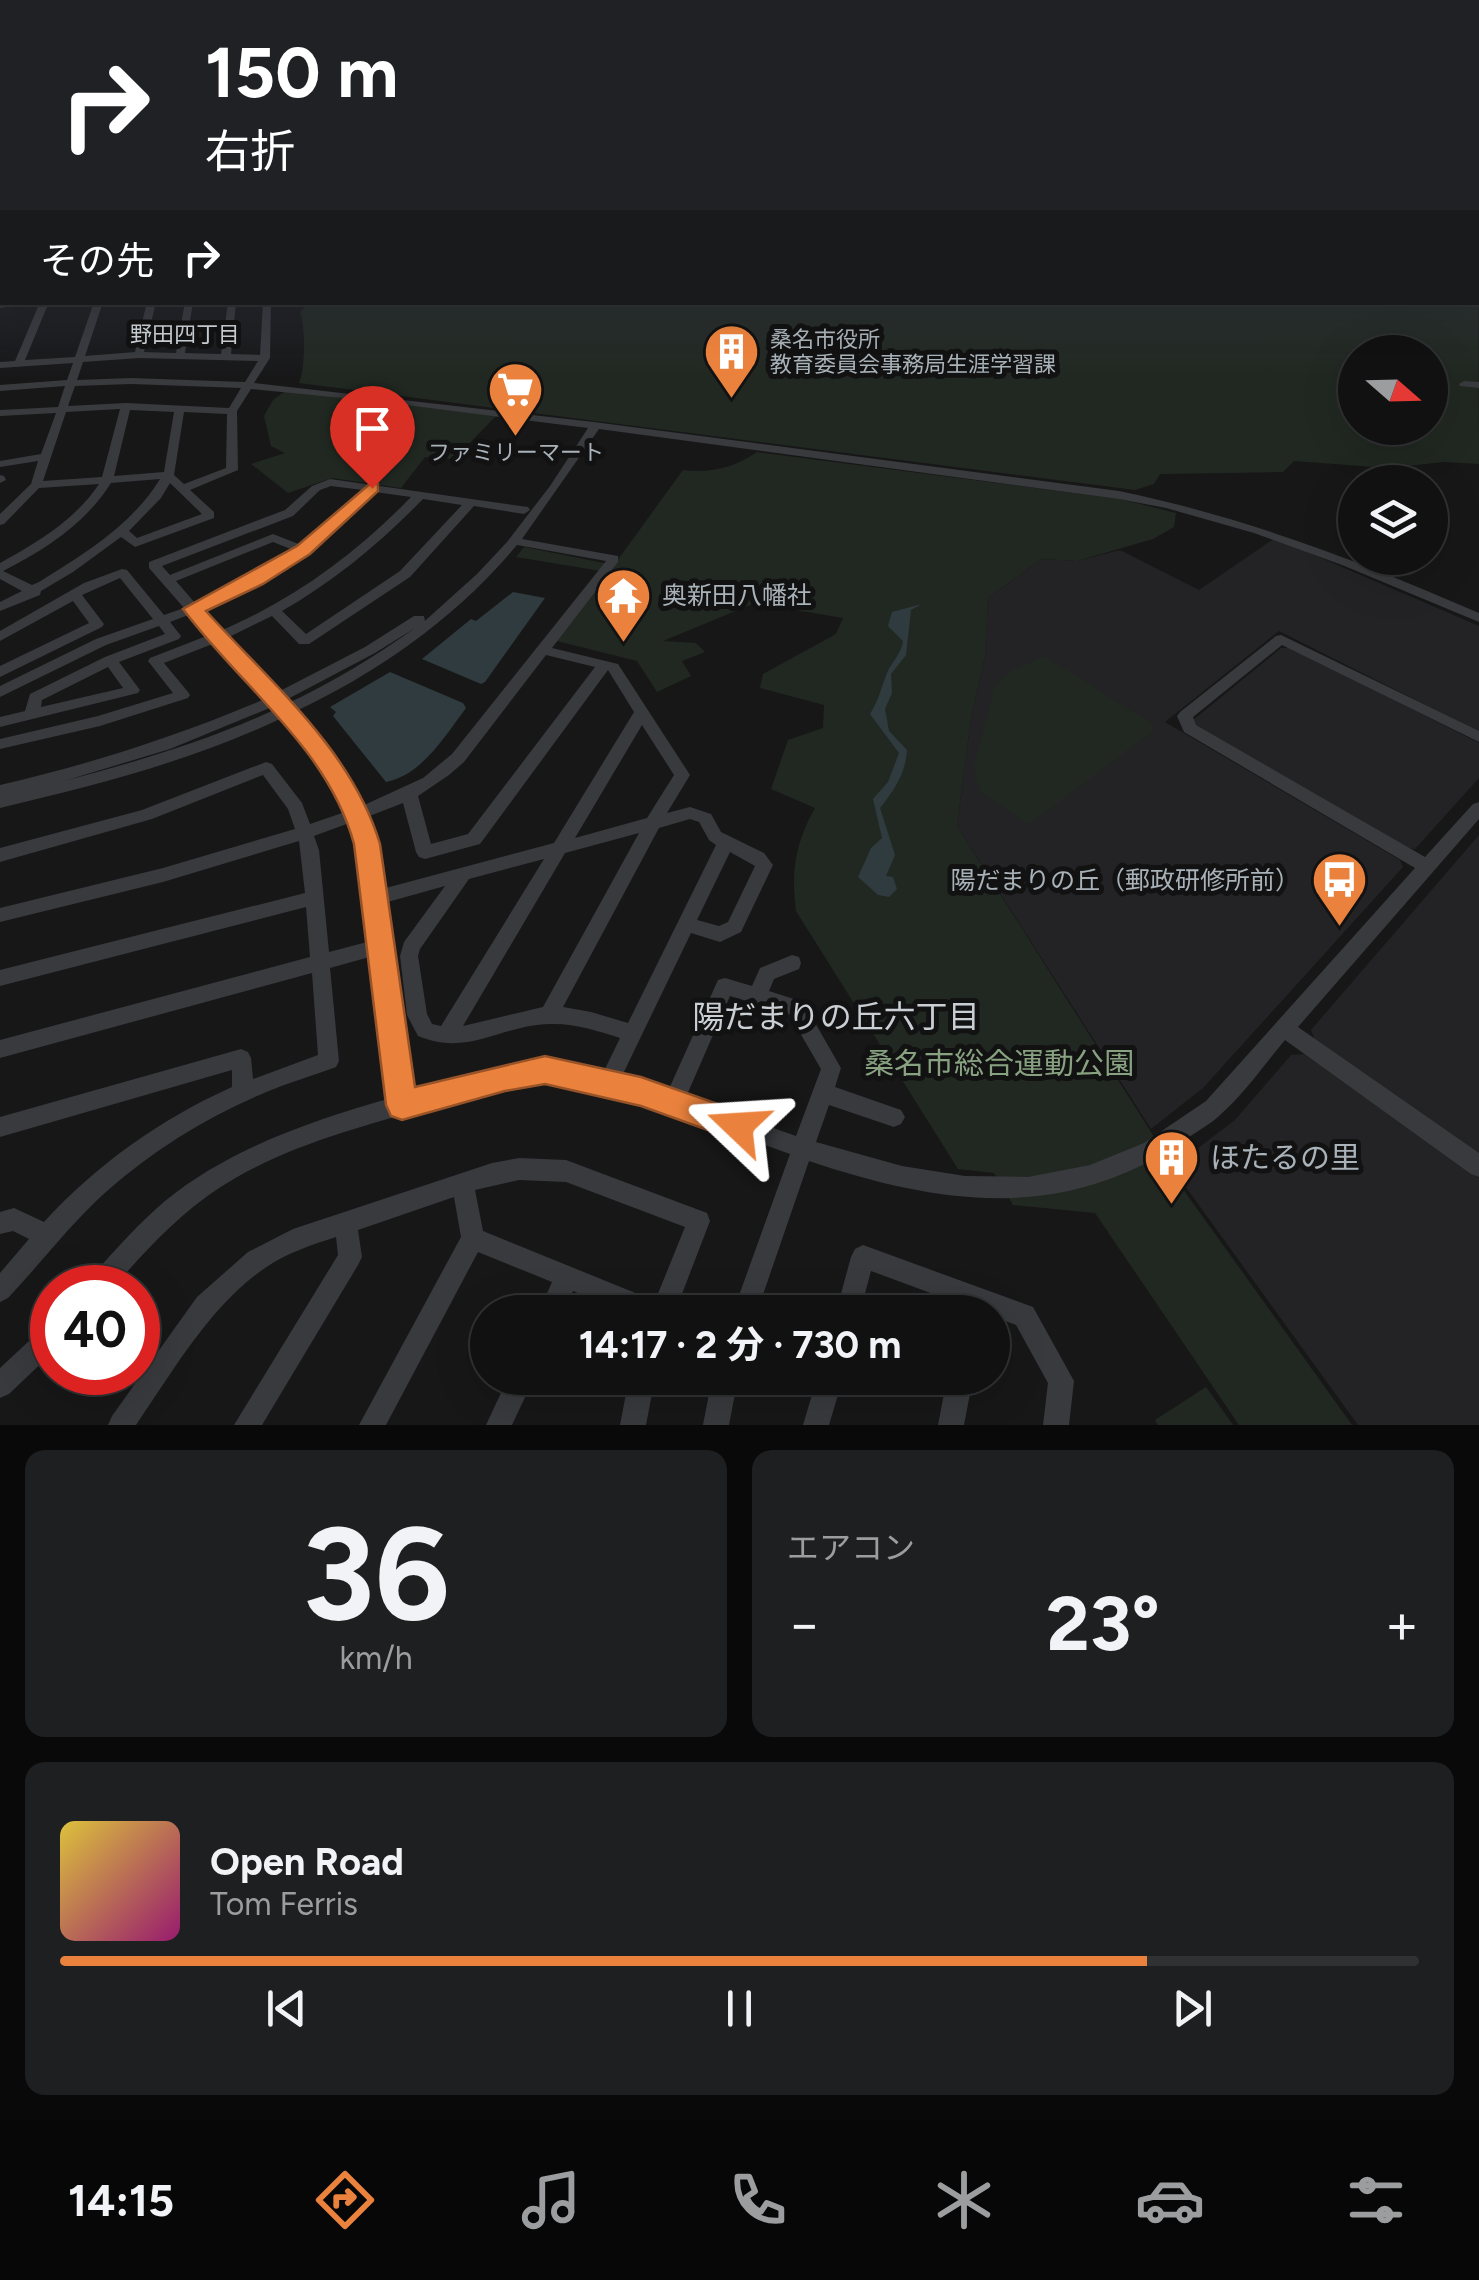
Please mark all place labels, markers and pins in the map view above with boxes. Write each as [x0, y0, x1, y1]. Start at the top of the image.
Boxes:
building icon: 桑名市役所 教育委員会事務局生涯学習課 [701, 322, 761, 401]
place label: 桑名市役所 教育委員会事務局生涯学習課 [770, 326, 1056, 378]
supermarket icon: ファミリーマート [486, 359, 546, 438]
pin [330, 386, 415, 489]
place label: ファミリーマート [428, 439, 604, 466]
temple icon: 奥新田八幡社 [593, 565, 653, 644]
place label: 奥新田八幡社 [662, 580, 812, 610]
bus stop icon: 陽だまりの丘（郵政研修所前） [1309, 850, 1369, 929]
place label: 陽だまりの丘（郵政研修所前） [950, 865, 1300, 895]
building icon: ほたるの里 [1141, 1128, 1201, 1207]
place label: ほたるの里 [1210, 1139, 1360, 1176]

